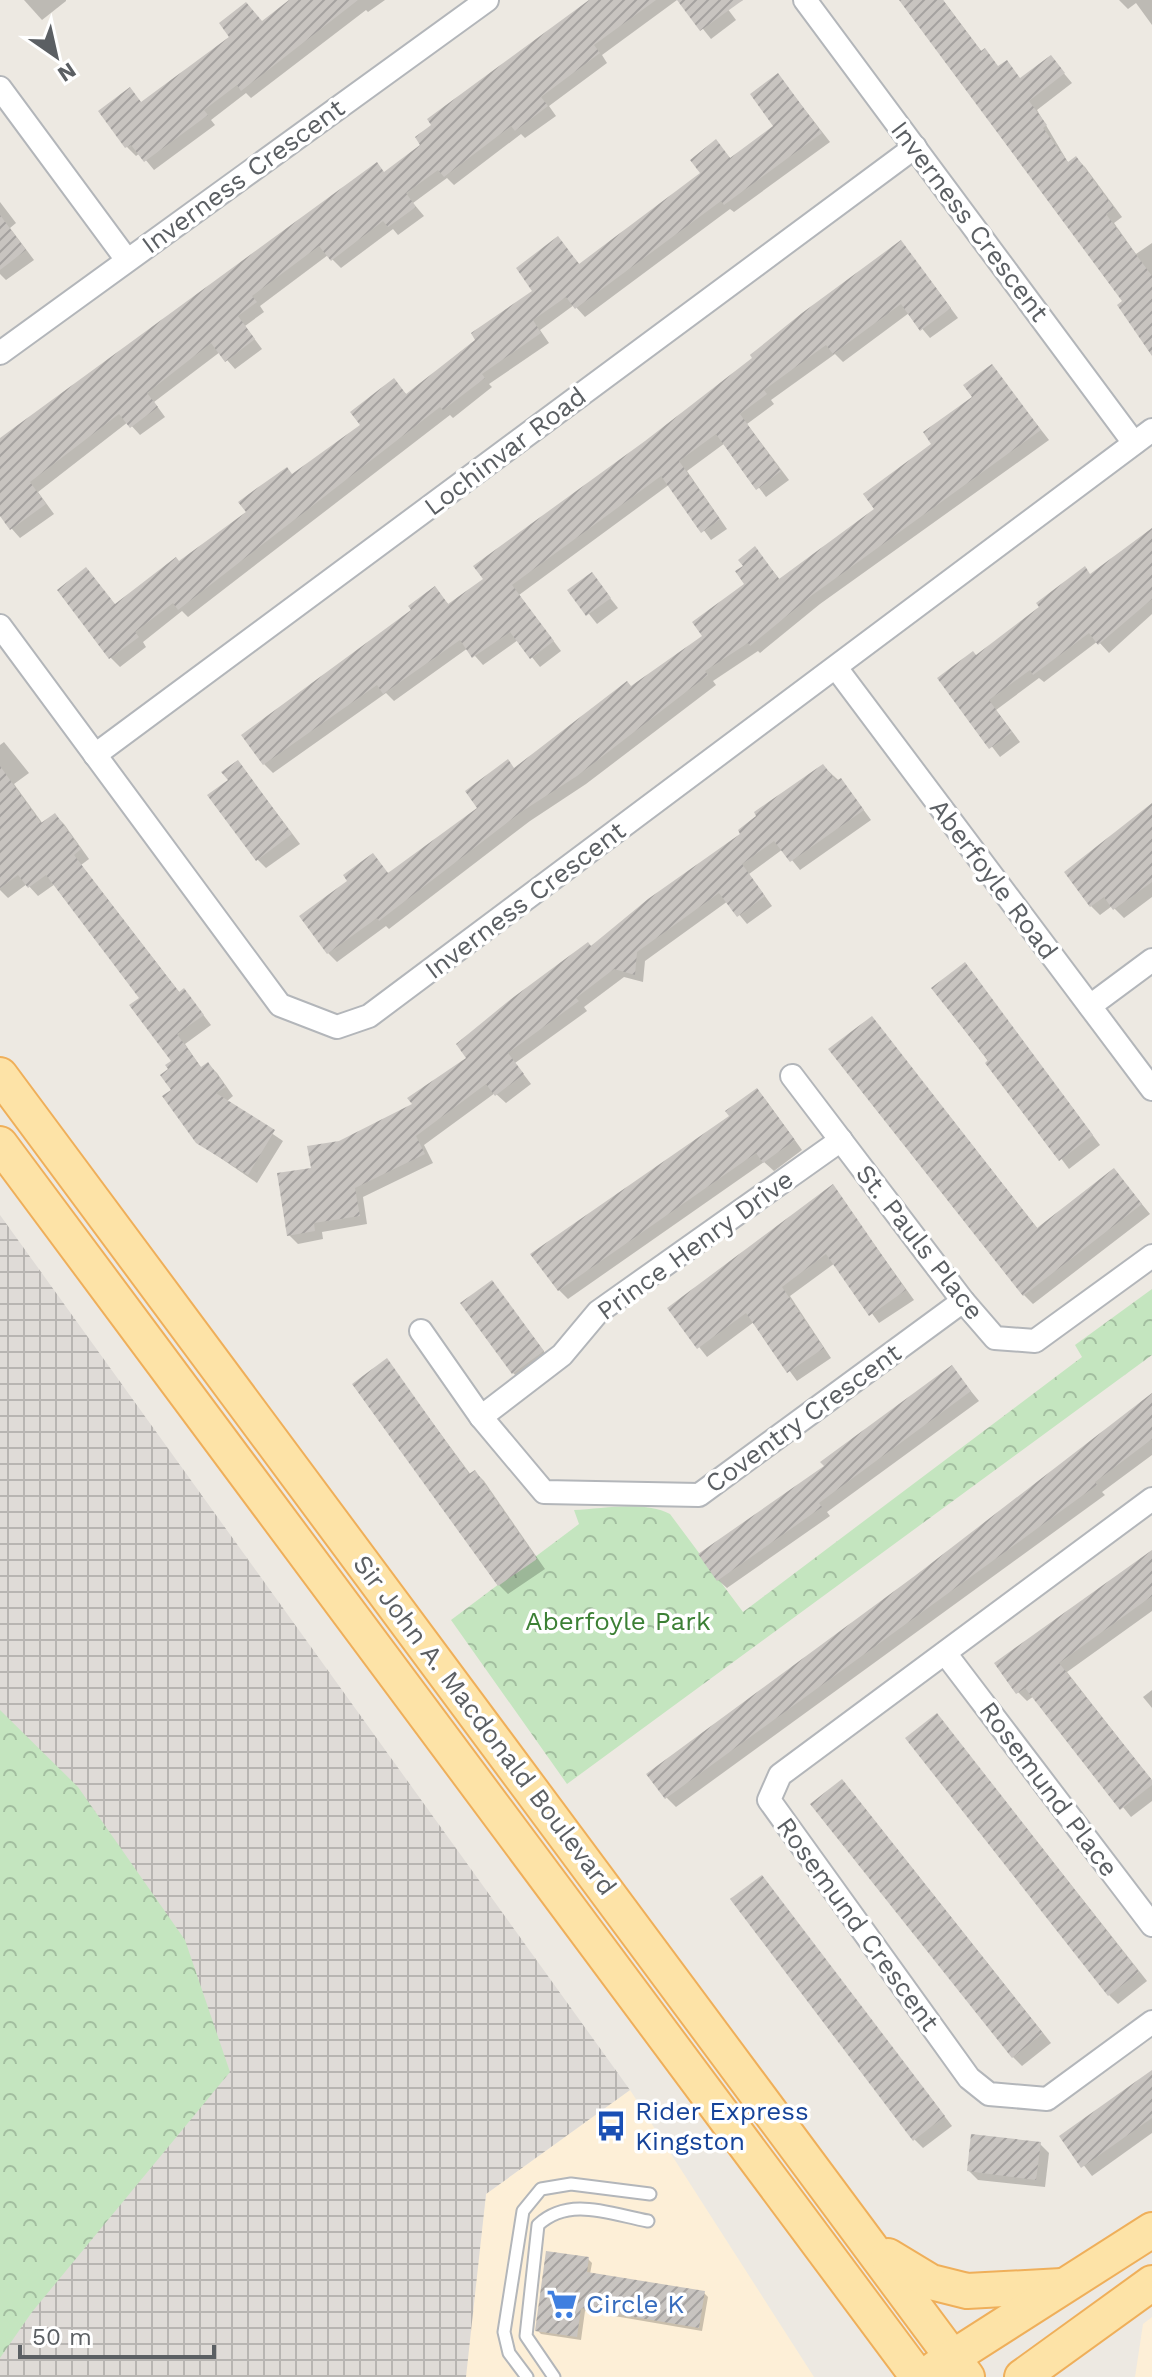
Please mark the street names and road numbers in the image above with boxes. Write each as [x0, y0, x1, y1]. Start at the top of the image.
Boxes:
street label: Inverness Crescent [136, 92, 350, 260]
street label: Inverness Crescent [885, 115, 1055, 327]
street label: Lochinvar Road [418, 381, 592, 521]
street label: Aberfoyle Road [924, 793, 1064, 965]
street label: Inverness Crescent [419, 815, 631, 985]
street label: St. Pauls Place [850, 1158, 990, 1326]
street label: Prince Henry Drive [591, 1164, 799, 1326]
street label: Coventry Crescent [699, 1337, 907, 1499]
street label: Sir John A. Macdonald Boulevard [347, 1549, 623, 1901]
street label: Rosemund Place [973, 1696, 1125, 1882]
street label: Rosemund Crescent [771, 1811, 946, 2037]

